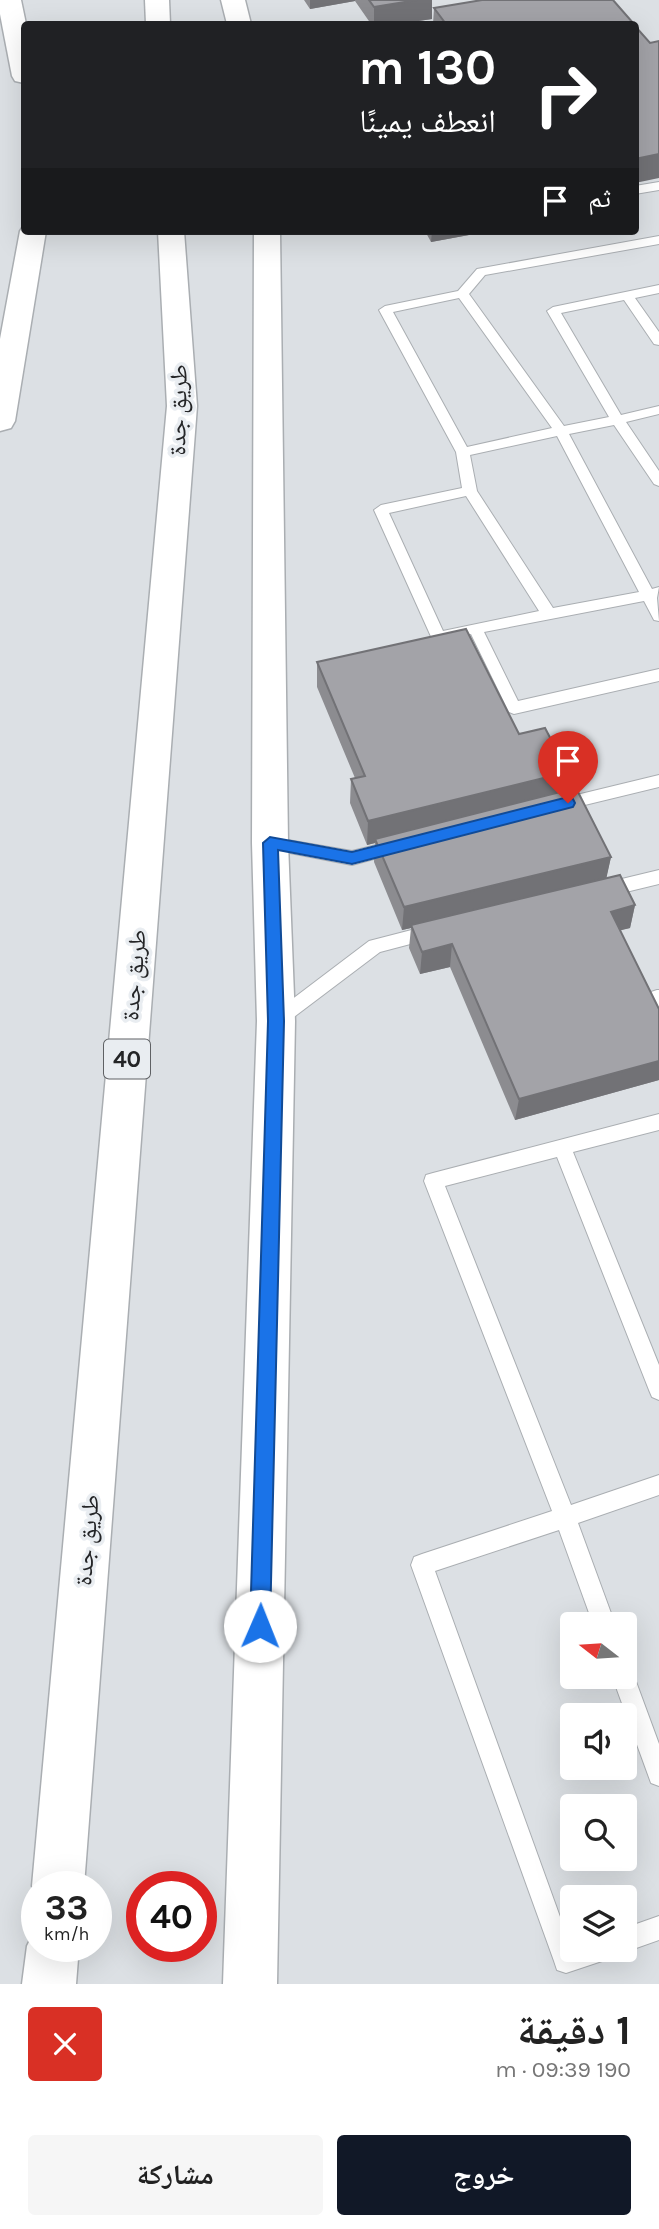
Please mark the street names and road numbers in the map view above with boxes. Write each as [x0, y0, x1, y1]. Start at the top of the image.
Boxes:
street label: طريق جدة [163, 364, 193, 456]
street label: طريق جدة [116, 928, 152, 1022]
road number: 40 [104, 1040, 150, 1078]
street label: طريق جدة [69, 1493, 105, 1587]

